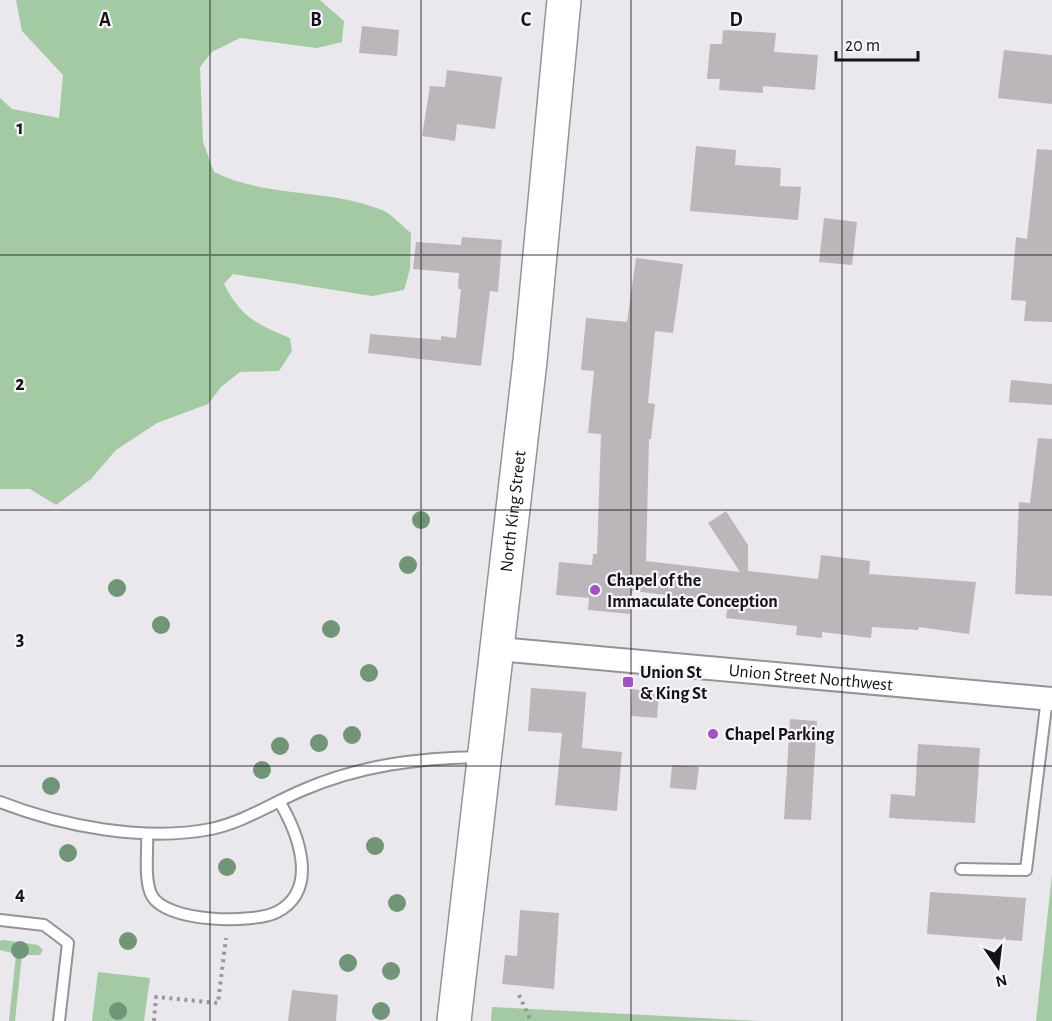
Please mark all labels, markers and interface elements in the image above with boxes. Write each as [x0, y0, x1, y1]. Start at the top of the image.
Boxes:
text: A [99, 10, 111, 30]
text: B [310, 10, 322, 30]
text: C [521, 10, 532, 30]
text: D [729, 10, 743, 30]
scale bar [836, 24, 918, 62]
text: 20 m [845, 37, 880, 55]
text: 1 [16, 118, 24, 138]
text: 2 [15, 374, 25, 394]
street label: North King Street [498, 449, 530, 573]
place label: Chapel of the Immaculate Conception [607, 572, 778, 611]
marker: Chapel of the Immaculate Conception [588, 583, 602, 597]
text: 3 [16, 629, 24, 649]
street label: Union Street Northwest [728, 662, 894, 695]
place label: Union St & King St [640, 664, 707, 703]
marker: Union St & King St [621, 675, 635, 689]
place label: Chapel Parking [725, 726, 835, 744]
marker: Chapel Parking [706, 727, 720, 741]
text: 4 [15, 884, 25, 904]
north arrow [968, 937, 1028, 997]
text: N [994, 971, 1009, 990]

